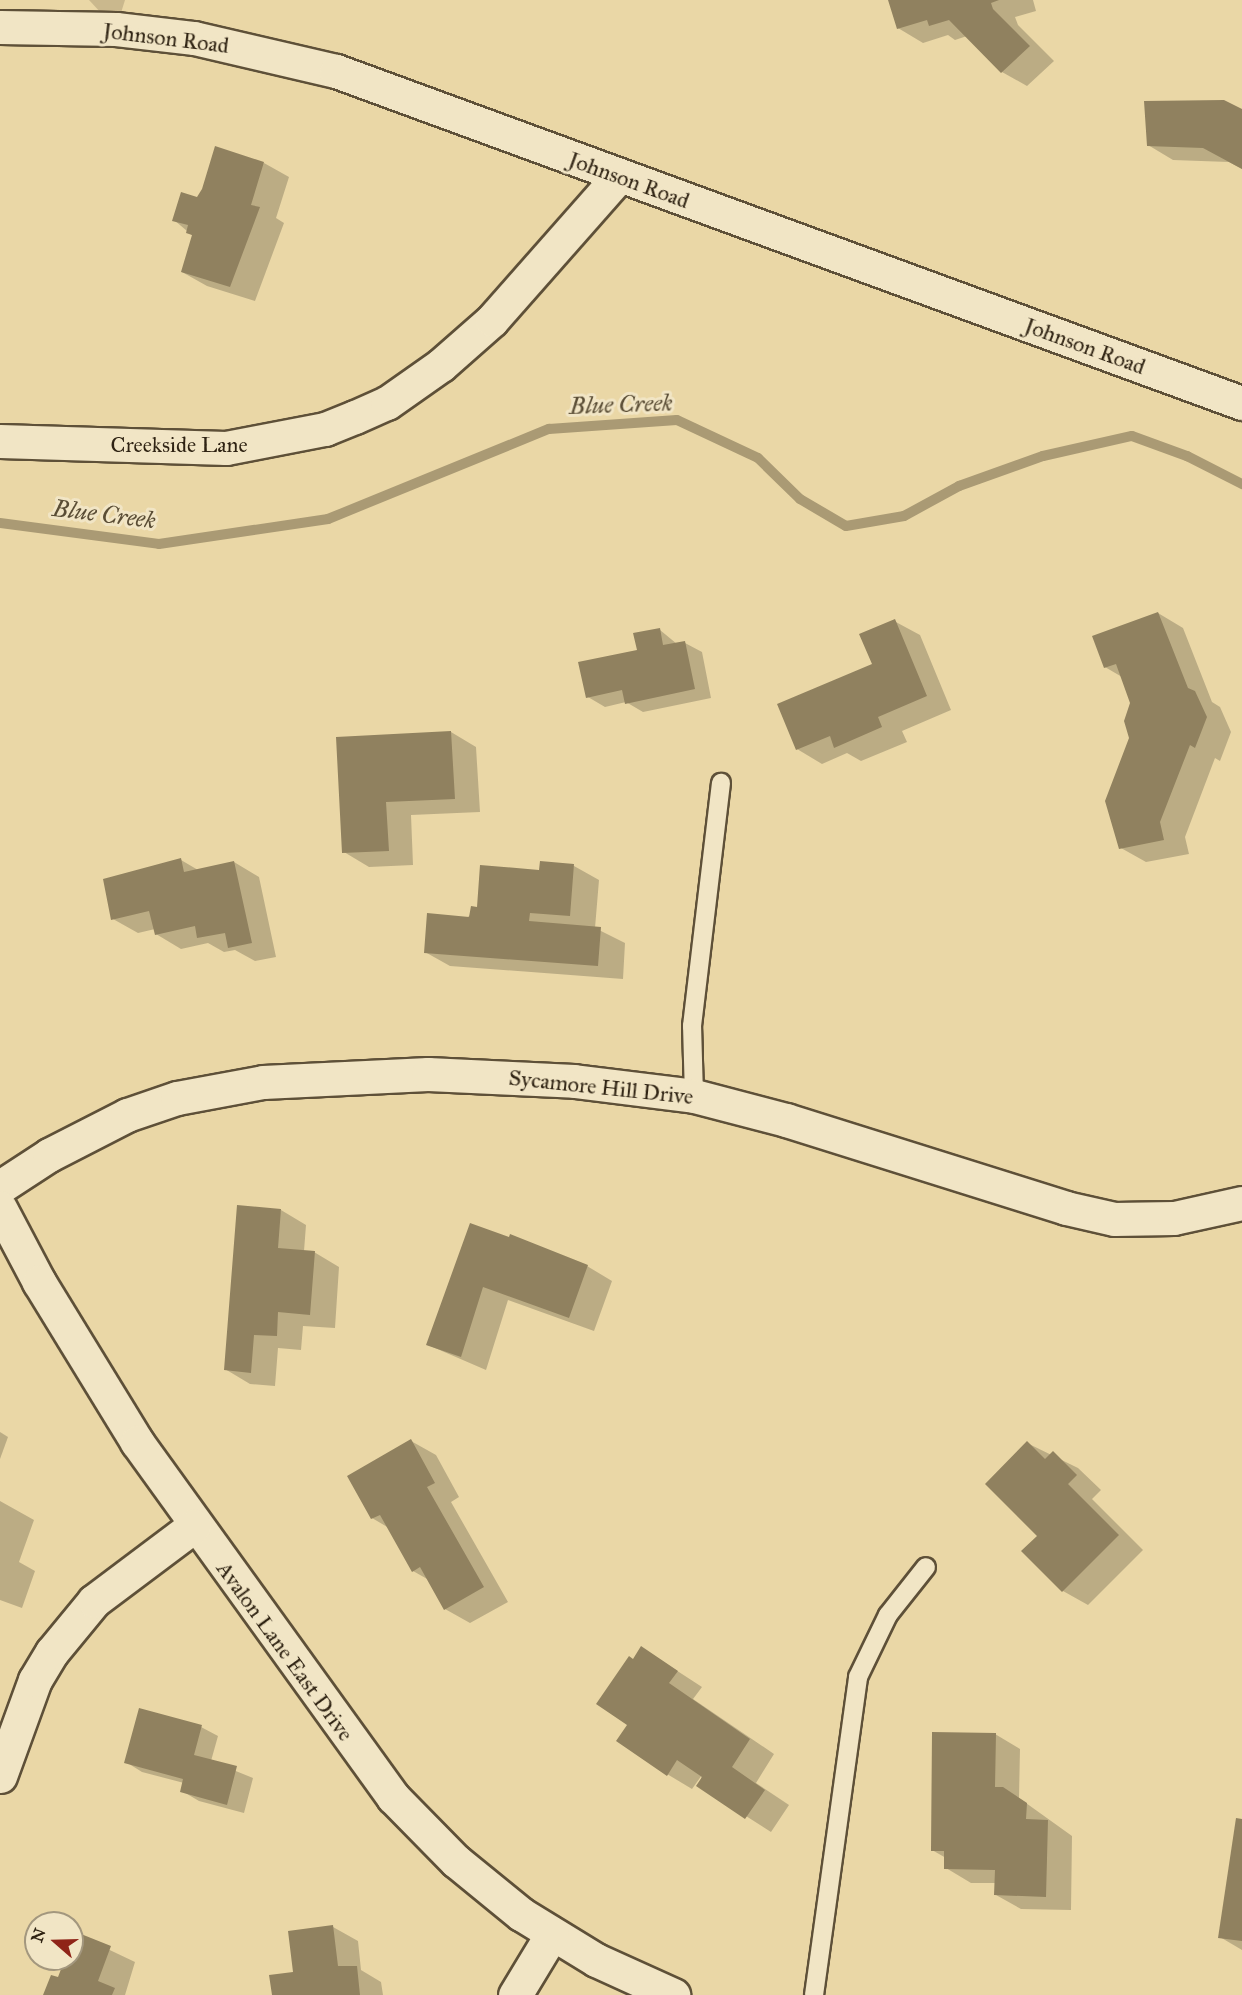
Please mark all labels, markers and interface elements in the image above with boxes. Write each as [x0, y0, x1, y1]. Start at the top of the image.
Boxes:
street label: Johnson Road [102, 17, 230, 59]
street label: Johnson Road [565, 146, 693, 214]
street label: Johnson Road [1021, 312, 1149, 380]
water label: Blue Creek [569, 389, 673, 421]
street label: Creekside Lane [110, 432, 248, 458]
water label: Blue Creek [51, 494, 157, 536]
street label: Sycamore Hill Drive [507, 1064, 695, 1110]
street label: Avalon Lane East Drive [211, 1556, 359, 1746]
north arrow [24, 1911, 84, 1971]
text: N [27, 1926, 50, 1945]

